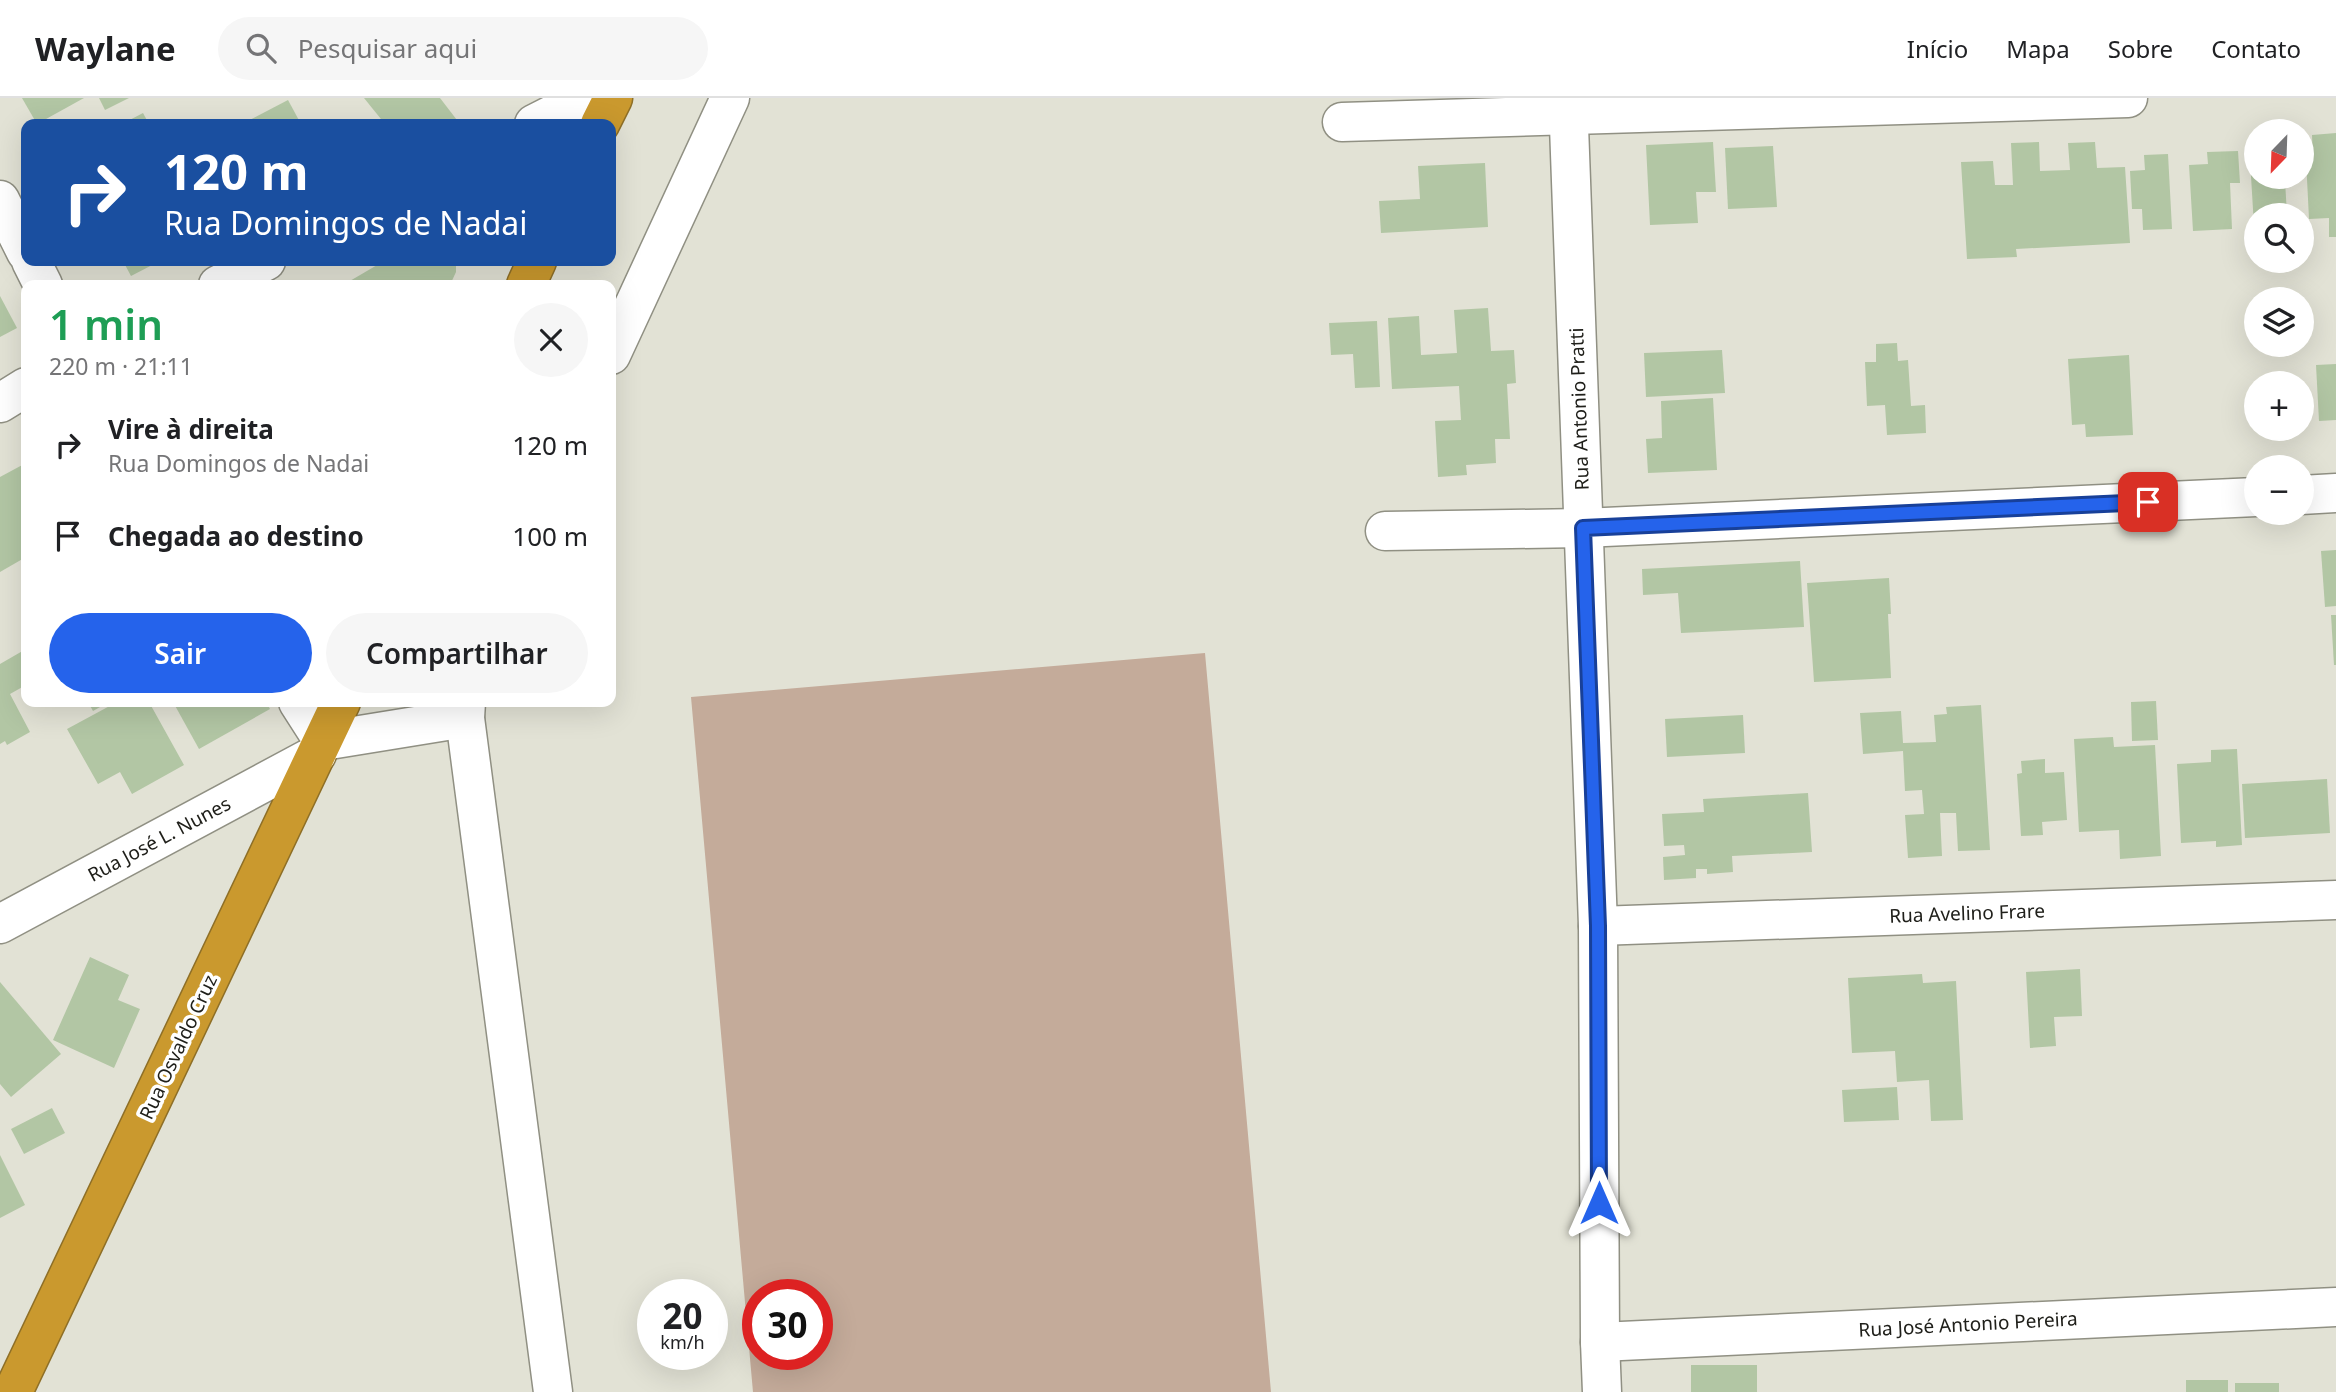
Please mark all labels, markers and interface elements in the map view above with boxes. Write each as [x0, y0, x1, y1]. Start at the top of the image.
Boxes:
search box [218, 17, 708, 80]
text: Waylane [35, 26, 176, 71]
icon: search [242, 29, 280, 67]
text: Pesquisar aqui [298, 30, 477, 66]
text: Início [1907, 32, 1968, 65]
text: Mapa [2006, 32, 2070, 65]
text: Sobre [2108, 32, 2173, 65]
text: Contato [2211, 32, 2301, 65]
north arrow [2244, 119, 2314, 189]
map controls [2244, 119, 2314, 525]
text: 120 m [164, 138, 309, 204]
icon: right [49, 147, 140, 238]
text: Rua Domingos de Nadai [164, 201, 528, 244]
button: search [2244, 203, 2314, 273]
button: layers [2244, 287, 2314, 357]
text: 1 min [49, 295, 163, 352]
button: close [514, 303, 588, 377]
street label: Rua Antonio Pratti [1563, 327, 1595, 491]
text: 220 m · 21:11 [49, 350, 193, 382]
button: + [2244, 371, 2314, 441]
text: Vire à direita [108, 411, 274, 447]
icon: right [49, 426, 87, 464]
text: 120 m [512, 427, 588, 463]
text: Rua Domingos de Nadai [108, 447, 369, 479]
button: − [2244, 455, 2314, 525]
pin [2118, 472, 2178, 532]
icon: arrive [2129, 483, 2167, 521]
icon: arrive [49, 517, 87, 555]
text: Chegada ao destino [108, 518, 364, 554]
text: 100 m [512, 518, 588, 554]
button: Sair [49, 613, 312, 693]
button: Compartilhar [326, 613, 588, 693]
street label: Rua José L. Nunes [83, 790, 235, 888]
street label: Rua Avelino Frare [1889, 897, 2045, 929]
street label: Rua Osvaldo Cruz [133, 970, 223, 1124]
position arrow [1562, 1166, 1636, 1240]
speed limit sign: 30 [742, 1279, 833, 1370]
text: 20 [662, 1292, 703, 1339]
street label: Rua José Antonio Pereira [1858, 1305, 2078, 1343]
text: km/h [660, 1330, 705, 1354]

